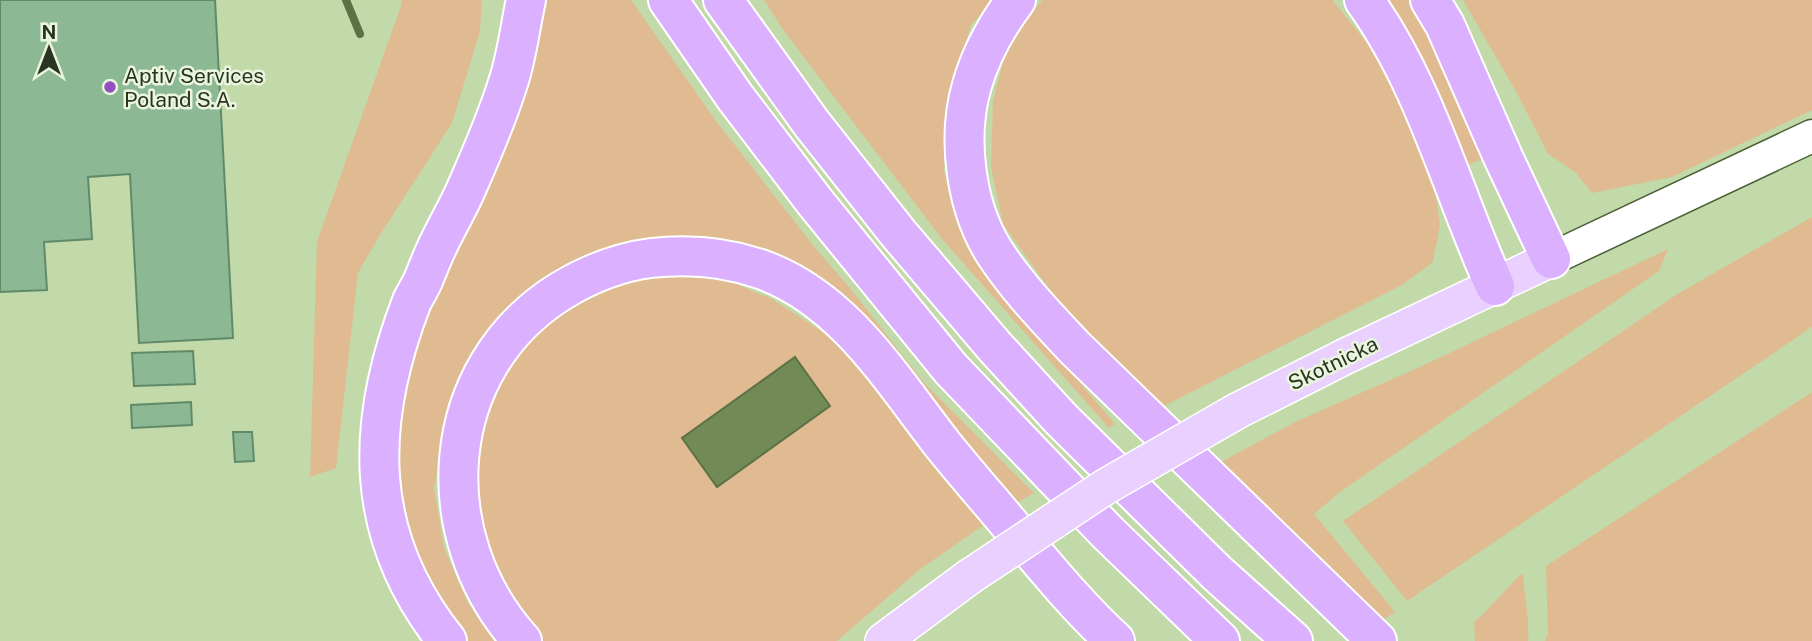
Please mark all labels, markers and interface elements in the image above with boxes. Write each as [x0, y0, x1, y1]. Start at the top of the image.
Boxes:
north arrow [14, 14, 84, 84]
text: N [42, 21, 56, 43]
place label: Aptiv Services Poland S.A. [124, 63, 264, 112]
marker: Aptiv Services Poland S.A. [102, 79, 118, 95]
street label: Skotnicka [1284, 331, 1382, 395]

